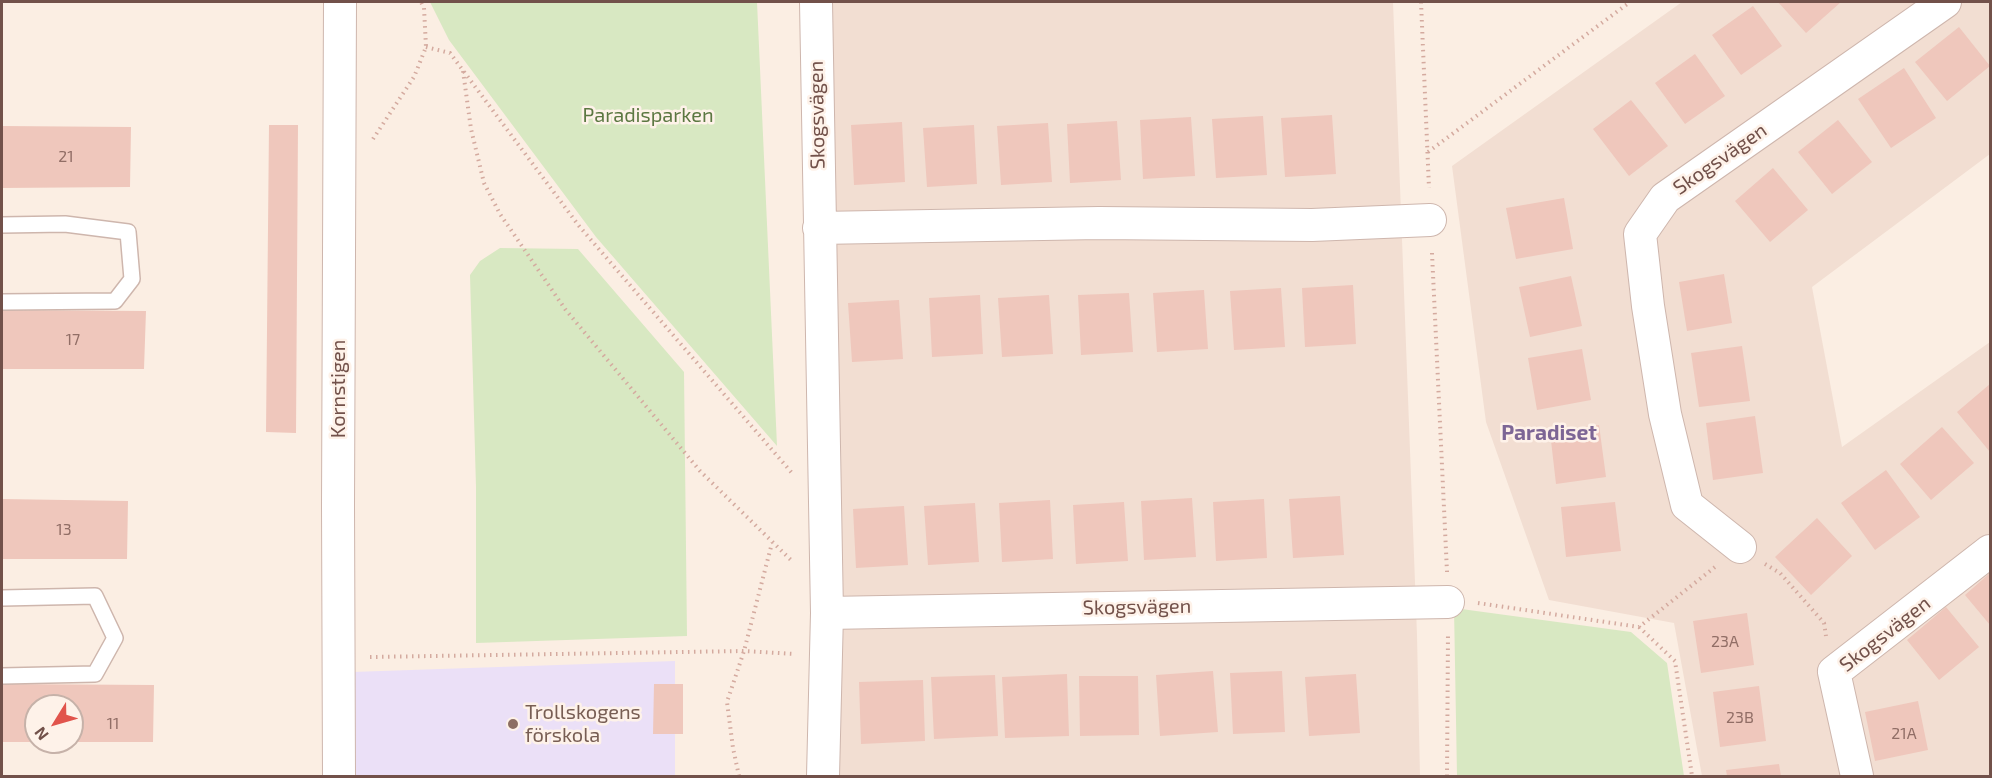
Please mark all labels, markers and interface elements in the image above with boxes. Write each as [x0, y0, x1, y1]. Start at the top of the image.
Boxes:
street label: Skogsvägen [804, 60, 830, 170]
park label: Paradisparken [582, 103, 714, 127]
street label: Skogsvägen [1669, 118, 1771, 200]
house number: 21 [58, 147, 74, 167]
house number: 17 [66, 330, 80, 350]
street label: Kornstigen [326, 340, 350, 438]
district label: Paradiset [1501, 420, 1597, 446]
house number: 13 [56, 520, 72, 540]
street label: Skogsvägen [1835, 591, 1935, 677]
street label: Skogsvägen [1082, 594, 1192, 620]
house number: 23A [1711, 632, 1739, 652]
north arrow [24, 694, 84, 754]
place label: Trollskogens förskola [525, 700, 641, 747]
house number: 23B [1726, 708, 1754, 728]
house number: 11 [107, 714, 119, 734]
marker: Trollskogens förskola [506, 717, 520, 731]
text: N [30, 724, 52, 744]
house number: 21A [1891, 724, 1917, 744]

